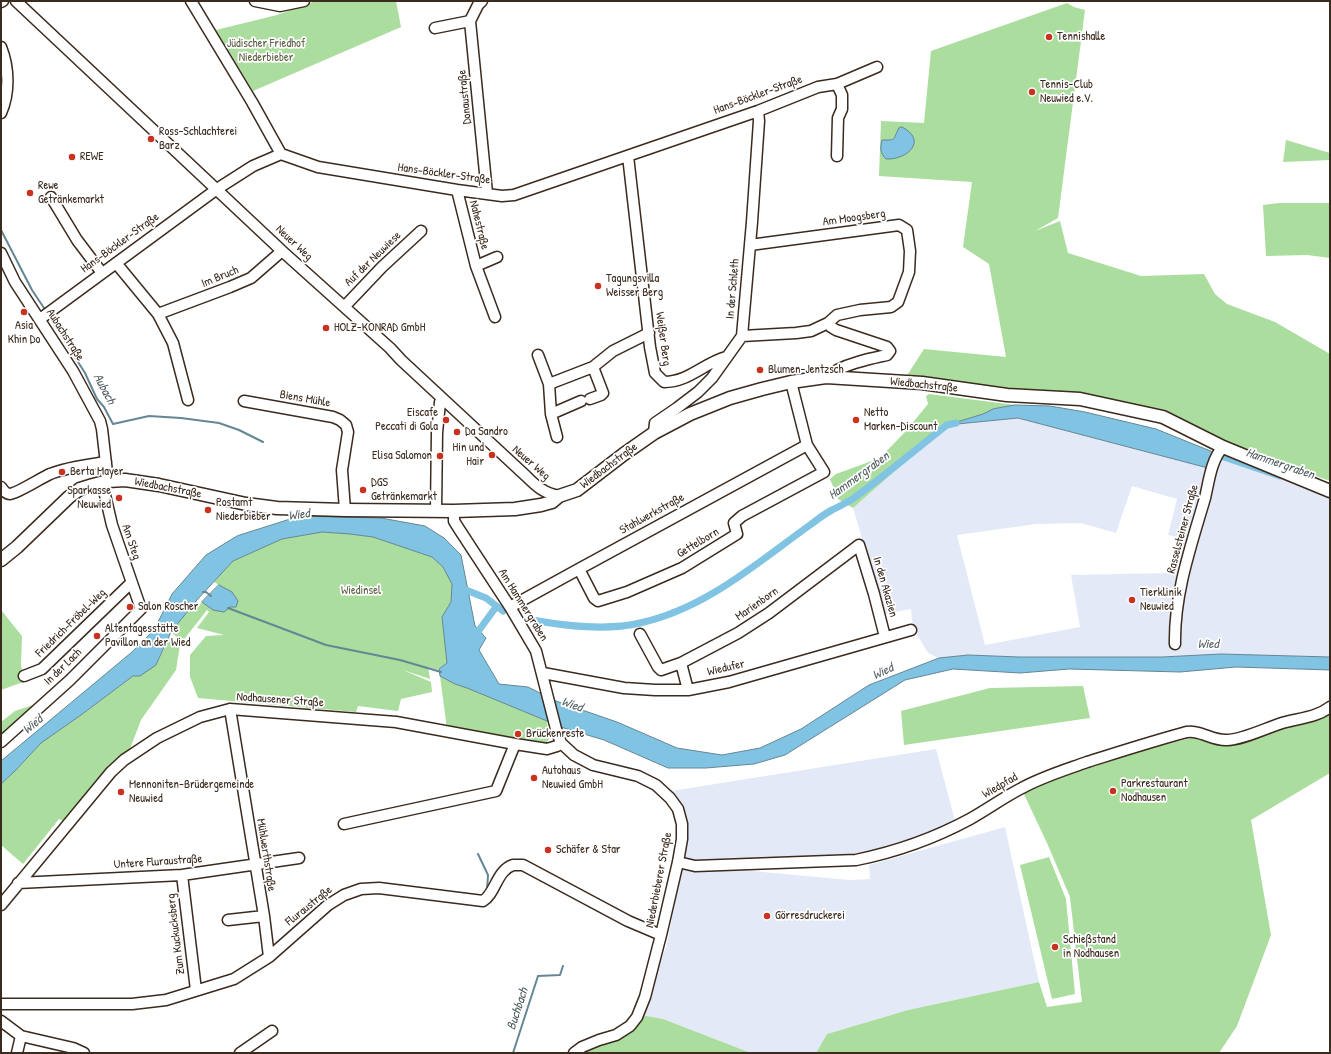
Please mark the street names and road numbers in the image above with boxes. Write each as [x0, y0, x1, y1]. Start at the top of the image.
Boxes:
street label: Donaustraße [455, 69, 475, 125]
street label: Hans-Böckler-Straße [712, 72, 804, 118]
street label: Hans-Böckler-Straße [397, 160, 491, 188]
street label: Nahestraße [466, 199, 492, 251]
street label: Am Moogsberg [822, 206, 886, 230]
street label: Hans-Böckler-Straße [78, 210, 162, 276]
street label: Neuer Weg [272, 222, 316, 264]
street label: Auf der Neuwiese [342, 228, 404, 290]
street label: In der Schleth [723, 258, 743, 320]
street label: Im Bruch [199, 263, 241, 291]
street label: Aubachstraße [43, 306, 87, 364]
street label: Weißer Berg [652, 311, 674, 367]
street label: Wiedbachstraße [889, 374, 959, 396]
street label: Biens Mühle [278, 387, 332, 411]
street label: Wiedbachstraße [577, 440, 641, 492]
street label: Neuer Weg [509, 443, 553, 483]
street label: Wiedbachstraße [133, 474, 203, 502]
street label: Rasselsteiner Straße [1164, 483, 1202, 575]
street label: Stahlwerkstraße [617, 490, 687, 538]
street label: Am Steg [118, 522, 144, 562]
street label: Gettelborn [674, 525, 722, 561]
street label: In den Akazien [870, 555, 900, 619]
street label: Am Hammergraben [495, 566, 551, 644]
street label: Marienborn [733, 584, 781, 624]
street label: Friedrich-Fröbel-Weg [33, 586, 109, 660]
street label: In der Lach [41, 646, 85, 688]
street label: Wiedufer [706, 657, 746, 679]
street label: Nodhausener Straße [236, 690, 324, 710]
street label: Wiedpfad [980, 770, 1020, 802]
street label: Mühlwerthstraße [253, 818, 279, 892]
street label: Niederbieberer Straße [643, 831, 675, 929]
street label: Untere Fluraustraße [113, 852, 203, 872]
street label: Fluraustraße [283, 883, 335, 929]
street label: Zum Kuckucksberg [164, 893, 188, 975]

